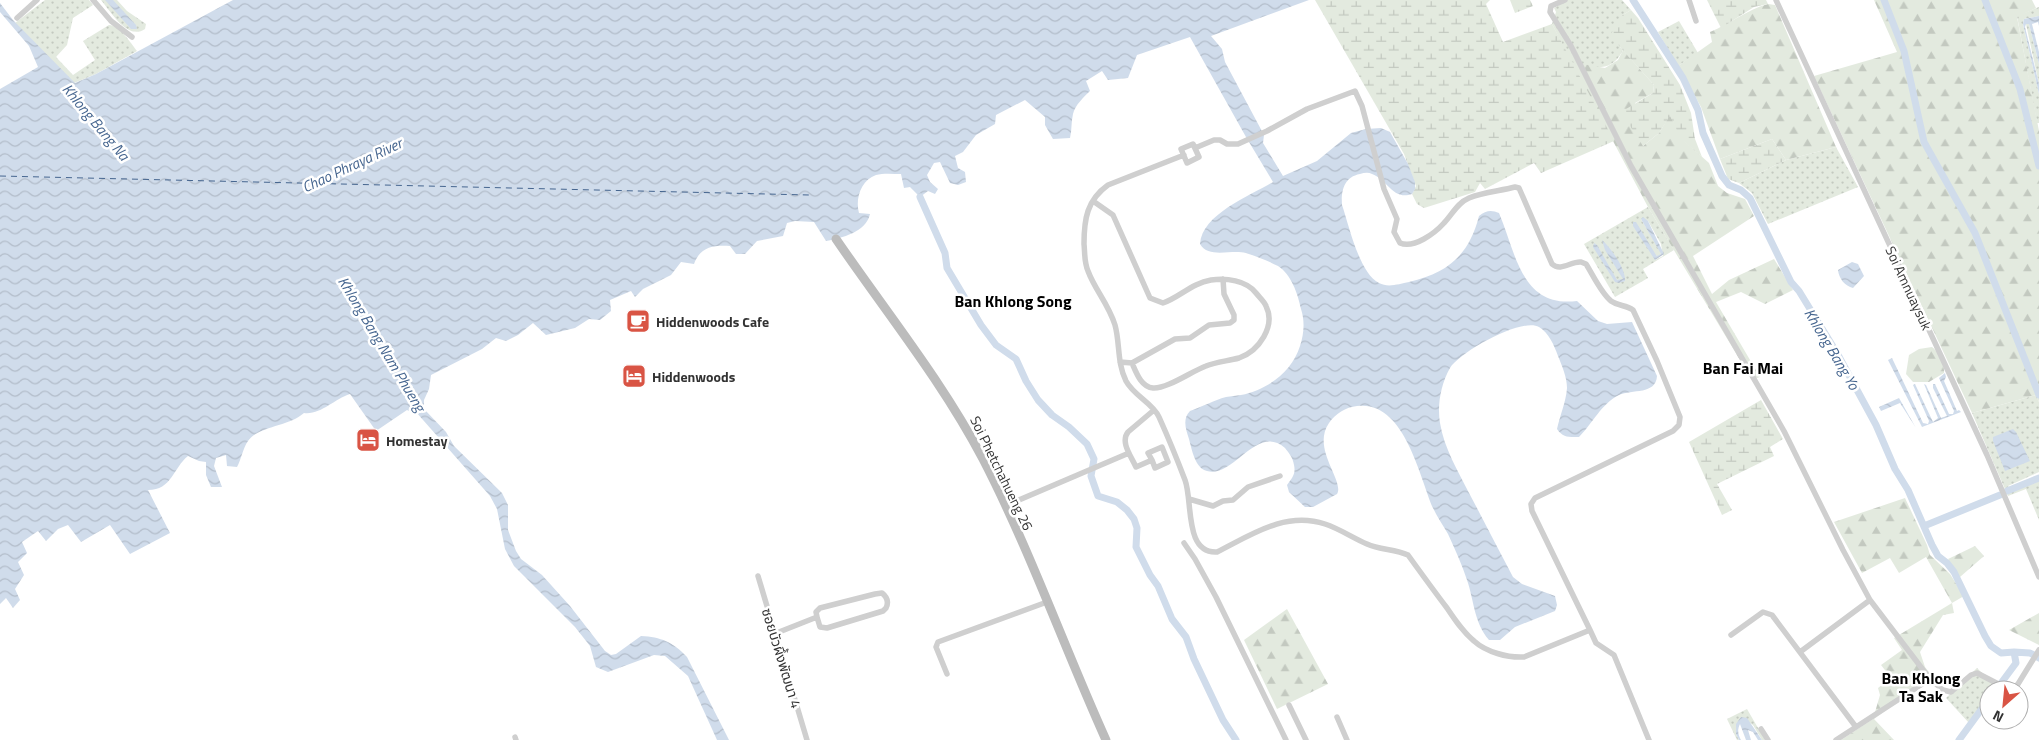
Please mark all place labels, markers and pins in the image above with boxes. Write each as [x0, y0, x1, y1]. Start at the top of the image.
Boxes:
cafe icon: Hiddenwoods Cafe [625, 308, 651, 334]
place label: Hiddenwoods Cafe [656, 311, 769, 332]
hotel icon: Hiddenwoods [621, 363, 647, 389]
place label: Hiddenwoods [652, 366, 736, 387]
hotel icon: Homestay [355, 427, 381, 453]
place label: Homestay [386, 430, 448, 451]

